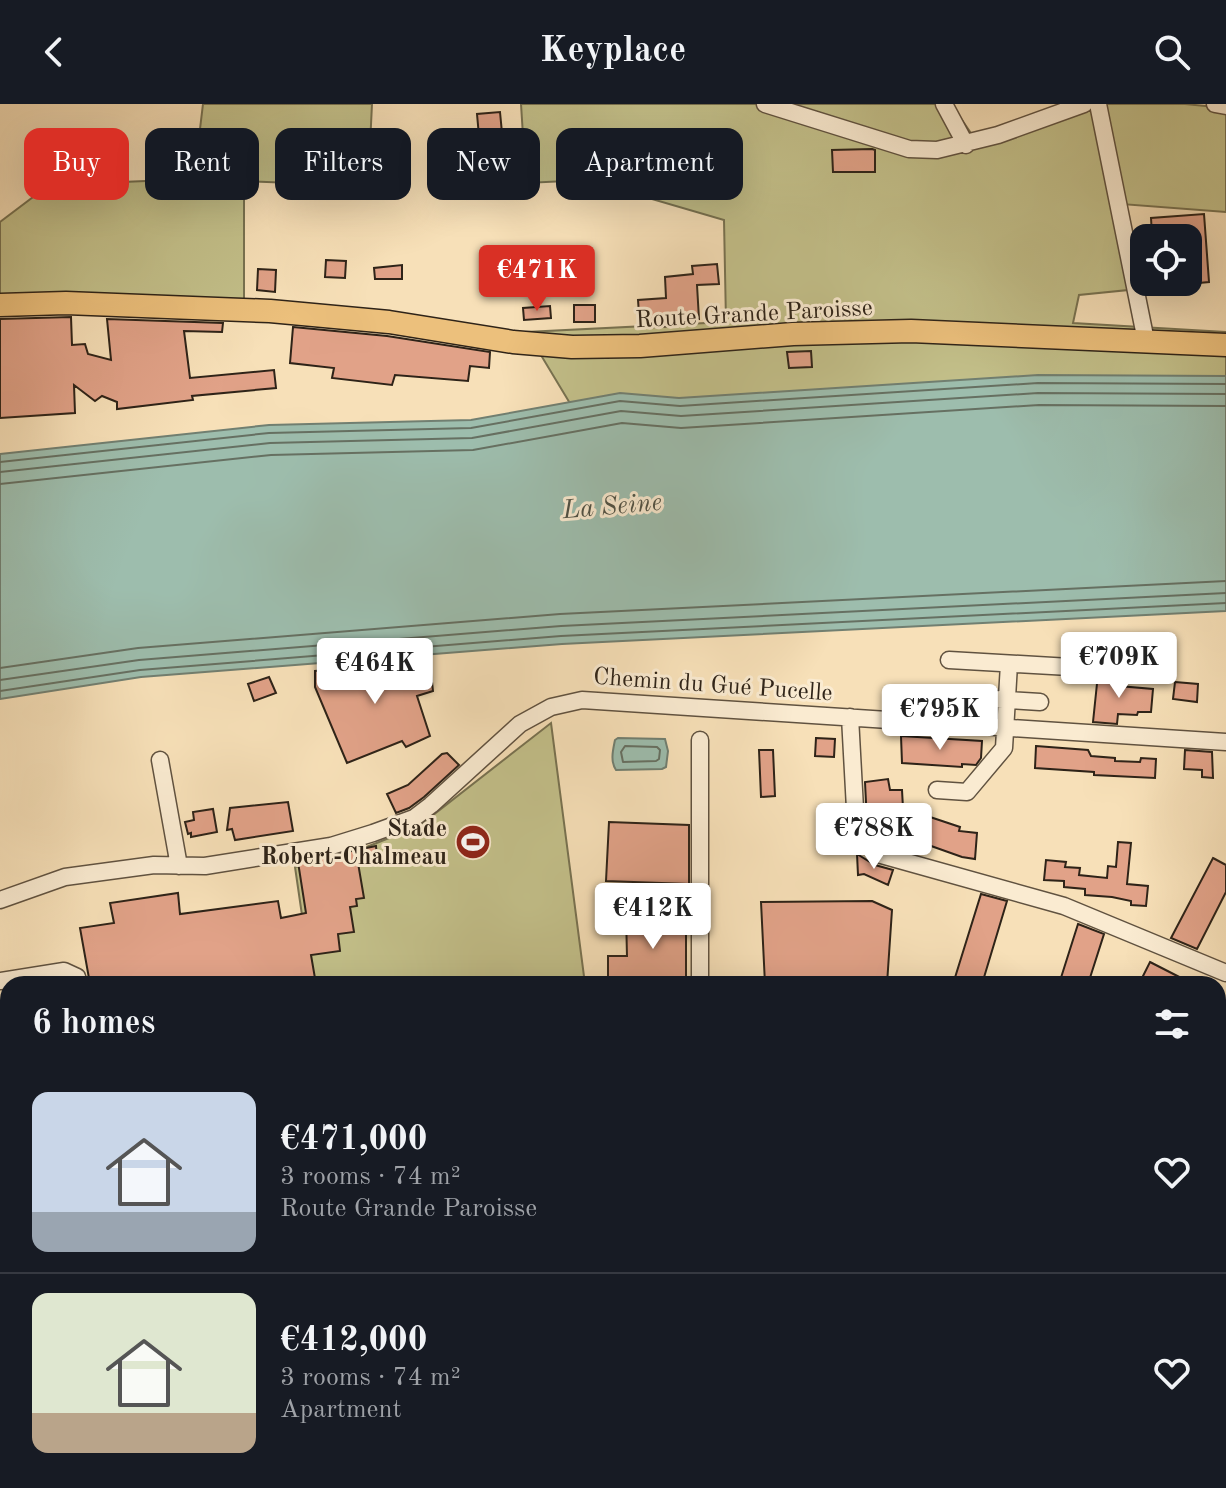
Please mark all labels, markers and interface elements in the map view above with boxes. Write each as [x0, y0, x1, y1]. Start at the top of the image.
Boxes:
icon: back [32, 30, 76, 74]
icon: search [1150, 30, 1194, 74]
text: Keyplace [540, 34, 686, 70]
chip: Buy [24, 128, 129, 200]
chip: Rent [145, 128, 259, 200]
chip: Filters [275, 128, 411, 200]
chip: New [427, 128, 540, 200]
chip: Apartment [556, 128, 743, 200]
map controls [1130, 224, 1202, 296]
button: locate [1130, 224, 1202, 296]
pin: €471K [481, 245, 593, 313]
text: €471K [497, 258, 577, 284]
street label: Route Grande Paroisse [635, 297, 873, 333]
water label: La Seine [560, 490, 663, 524]
pin: €709K [1063, 632, 1175, 700]
pin: €464K [319, 638, 431, 706]
text: €709K [1079, 645, 1159, 671]
text: €464K [335, 651, 415, 677]
street label: Chemin du Gué Pucelle [592, 666, 833, 706]
pin: €795K [884, 684, 996, 752]
text: €795K [900, 697, 980, 723]
pin: €788K [818, 803, 930, 871]
text: €788K [834, 816, 914, 842]
place label: Stade Robert-Chalmeau [261, 818, 447, 870]
sports icon: Stade Robert-Chalmeau [454, 823, 492, 861]
pin: €412K [597, 883, 709, 951]
text: €412K [613, 896, 693, 922]
icon: filters [1150, 1002, 1194, 1046]
text: 6 homes [32, 1007, 155, 1041]
text: €471,000 [280, 1123, 428, 1157]
icon: home [96, 1124, 192, 1220]
icon: heart [1150, 1150, 1194, 1194]
text: 3 rooms · 74 m² [280, 1164, 461, 1190]
text: Route Grande Paroisse [280, 1196, 537, 1222]
text: €412,000 [280, 1324, 428, 1358]
icon: home [96, 1325, 192, 1421]
icon: heart [1150, 1351, 1194, 1395]
text: 3 rooms · 74 m² [280, 1365, 461, 1391]
text: Apartment [280, 1397, 402, 1423]

